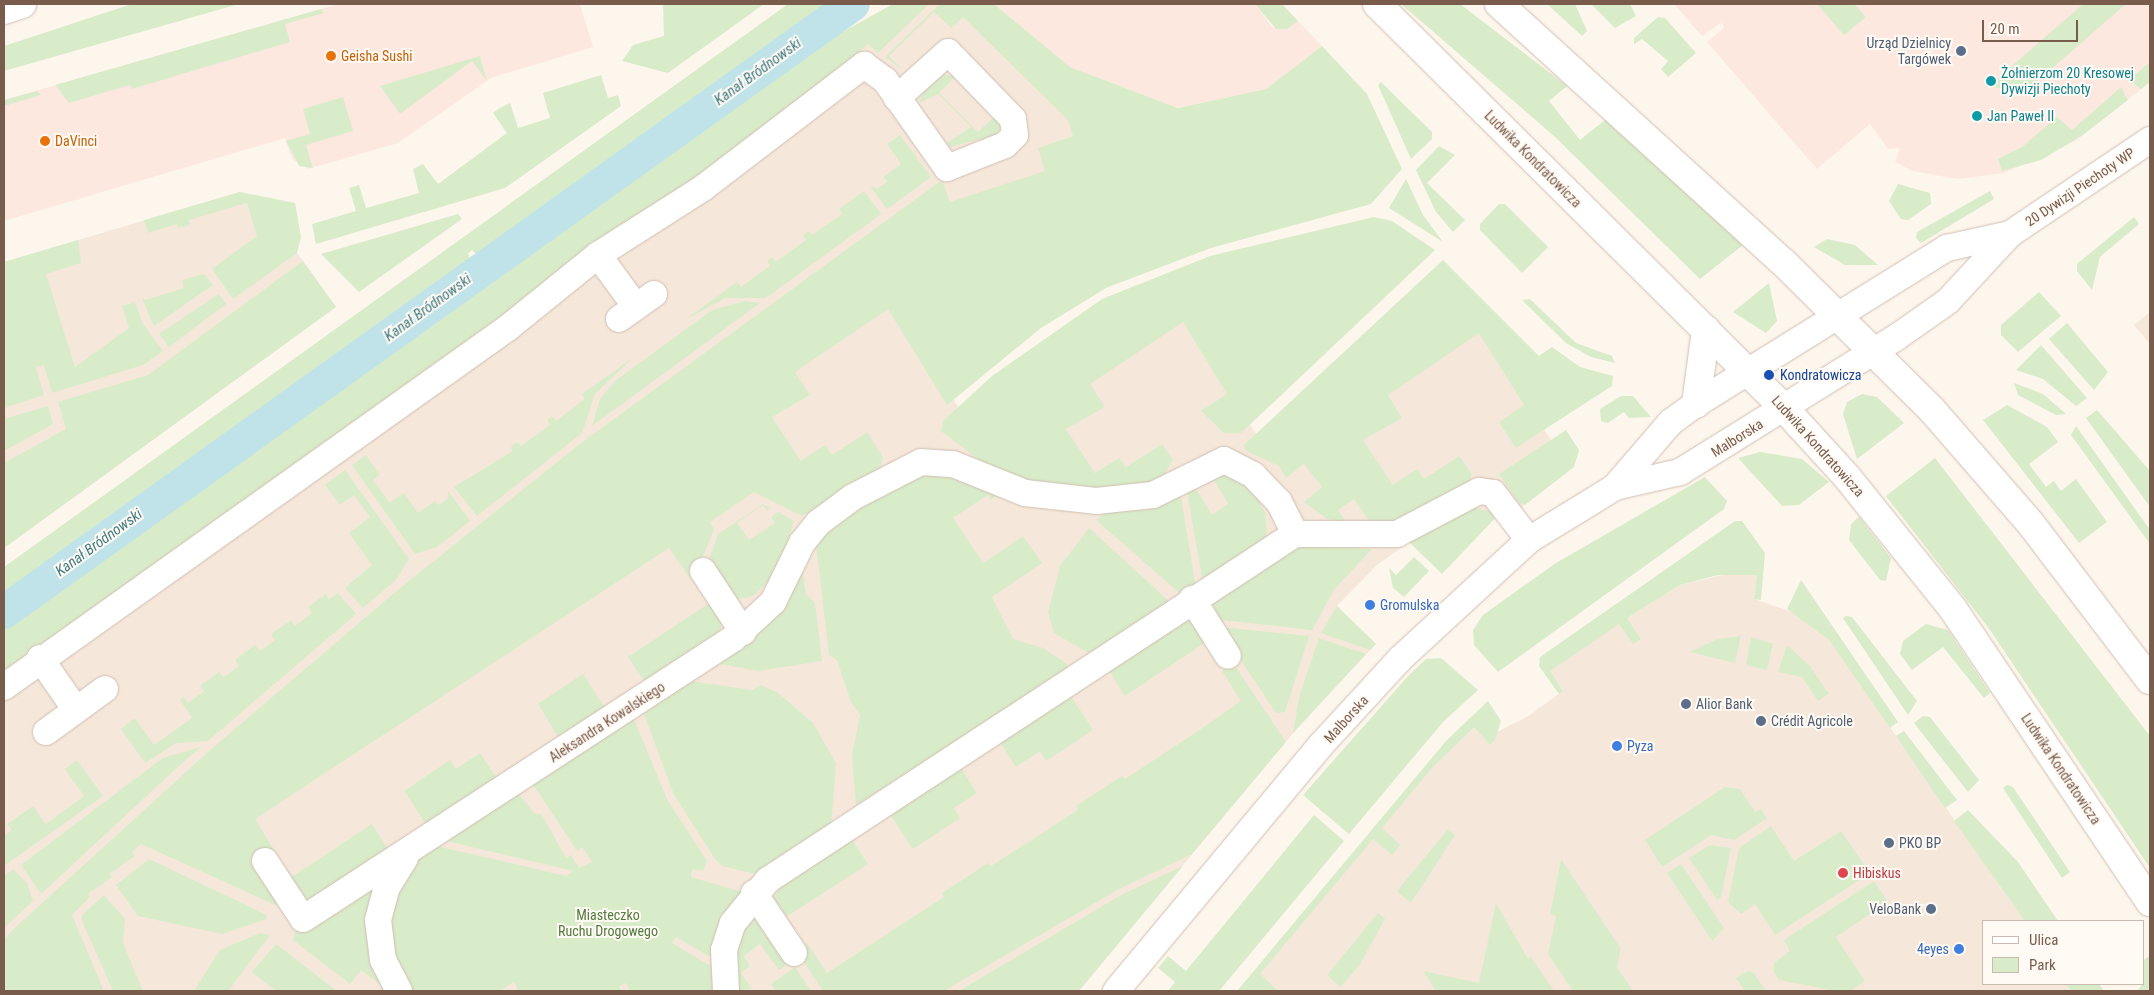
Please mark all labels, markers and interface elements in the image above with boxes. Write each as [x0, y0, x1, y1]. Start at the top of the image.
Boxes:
scale bar [1984, 10, 2080, 42]
text: 20 m [1990, 20, 2020, 38]
water label: Kanał Bródnowski [711, 34, 805, 110]
place label: Urząd Dzielnicy Targówek [1866, 35, 1951, 68]
marker: Urząd Dzielnicy Targówek [1955, 45, 1967, 57]
place label: Geisha Sushi [341, 48, 412, 64]
marker: Geisha Sushi [325, 50, 337, 62]
place label: Żołnierzom 20 Kresowej Dywizji Piechoty [2001, 65, 2134, 98]
marker: Żołnierzom 20 Kresowej Dywizji Piechoty [1985, 75, 1997, 87]
street label: Ludwika Kondratowicza [1481, 107, 1585, 211]
place label: Jan Paweł II [1987, 108, 2054, 124]
marker: Jan Paweł II [1971, 110, 1983, 122]
place label: DaVinci [55, 133, 97, 149]
marker: DaVinci [39, 135, 51, 147]
street label: 20 Dywizji Piechoty WP [2022, 144, 2138, 230]
water label: Kanał Bródnowski [381, 270, 475, 346]
place label: Kondratowicza [1780, 367, 1862, 383]
marker: Kondratowicza [1762, 368, 1776, 382]
street label: Ludwika Kondratowicza [1768, 392, 1868, 500]
street label: Malborska [1708, 415, 1766, 461]
water label: Kanał Bródnowski [52, 505, 146, 581]
place label: Gromulska [1380, 597, 1439, 613]
marker: Gromulska [1364, 599, 1376, 611]
street label: Aleksandra Kowalskiego [546, 678, 668, 766]
street label: Malborska [1320, 692, 1372, 746]
place label: Alior Bank [1696, 696, 1752, 712]
marker: Alior Bank [1680, 698, 1692, 710]
street label: Ludwika Kondratowicza [2018, 710, 2104, 828]
place label: Crédit Agricole [1771, 713, 1853, 729]
marker: Crédit Agricole [1755, 715, 1767, 727]
place label: Pyza [1627, 738, 1654, 754]
marker: Pyza [1611, 740, 1623, 752]
place label: PKO BP [1899, 835, 1941, 851]
marker: PKO BP [1883, 837, 1895, 849]
place label: Hibiskus [1853, 865, 1901, 881]
marker: Hibiskus [1837, 867, 1849, 879]
place label: VeloBank [1869, 901, 1921, 917]
marker: VeloBank [1925, 903, 1937, 915]
park label: Miasteczko Ruchu Drogowego [558, 907, 658, 940]
legend [1982, 920, 2144, 985]
text: Ulica [2029, 931, 2058, 949]
place label: 4eyes [1917, 941, 1949, 957]
marker: 4eyes [1953, 943, 1965, 955]
text: Park [2029, 956, 2056, 974]

